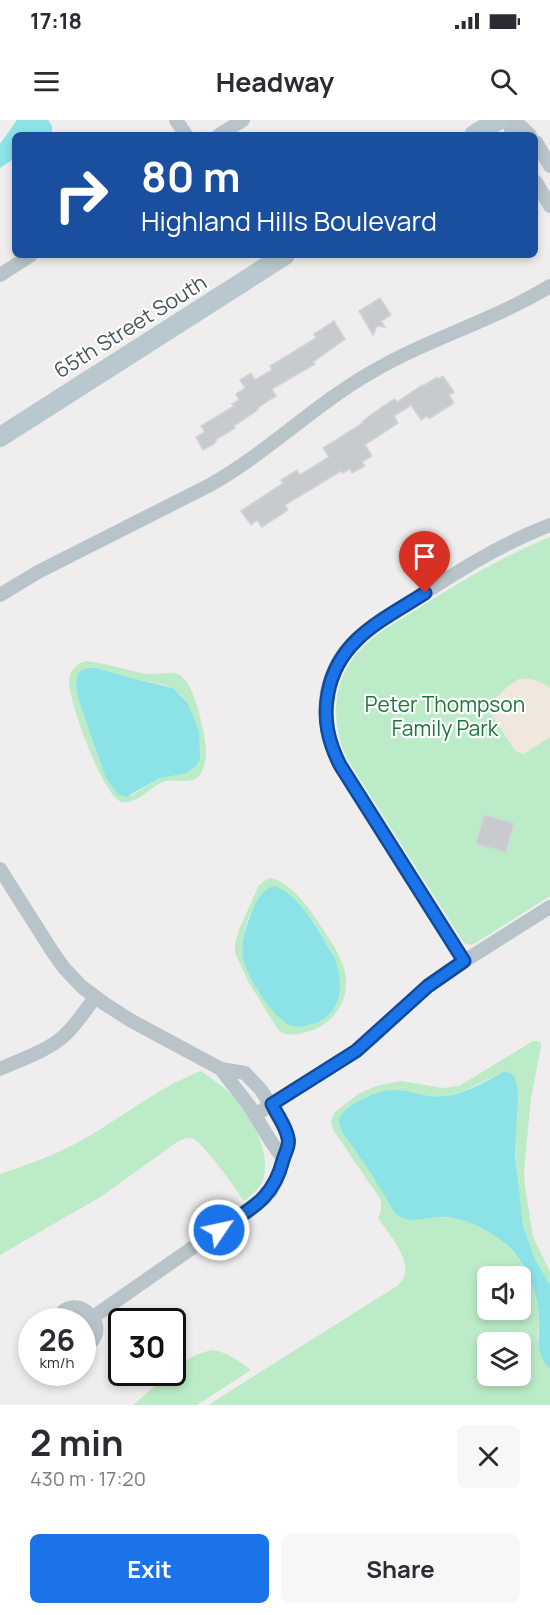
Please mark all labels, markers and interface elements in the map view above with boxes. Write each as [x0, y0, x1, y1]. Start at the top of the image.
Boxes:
text: 17:18 [30, 6, 82, 36]
text: Headway [216, 63, 334, 100]
icon: menu [30, 65, 63, 98]
icon: search [487, 65, 520, 98]
text: 80 m [141, 147, 241, 205]
icon: right [42, 156, 120, 234]
text: Highland Hills Boulevard [141, 202, 437, 239]
street label: 65th Street South [48, 268, 212, 384]
pin [399, 531, 450, 593]
icon: arrive [408, 540, 441, 573]
park label: Peter Thompson Family Park [365, 690, 525, 742]
position arrow [187, 1198, 251, 1262]
map controls [477, 1266, 531, 1386]
button: sound [477, 1266, 531, 1320]
speed limit sign: 30 [108, 1308, 186, 1386]
text: 26 [39, 1319, 75, 1360]
button: layers [477, 1332, 531, 1386]
text: km/h [40, 1352, 74, 1373]
text: 2 min [30, 1418, 124, 1467]
button: close [457, 1425, 520, 1488]
text: 430 m · 17:20 [30, 1465, 146, 1492]
button: Exit [30, 1534, 269, 1603]
button: Share [281, 1534, 520, 1603]

